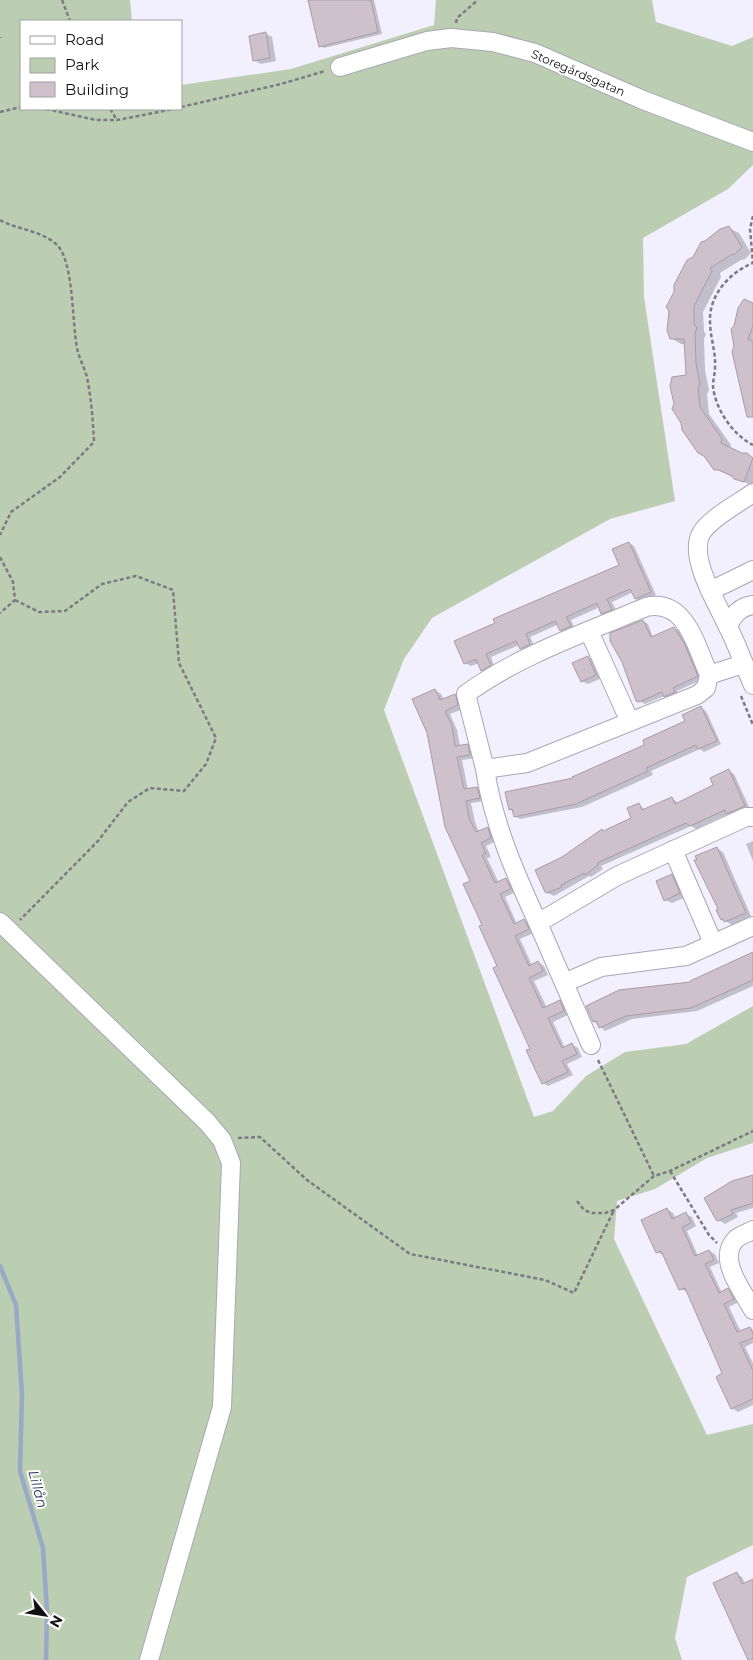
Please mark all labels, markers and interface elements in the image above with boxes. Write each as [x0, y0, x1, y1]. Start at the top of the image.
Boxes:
legend [20, 20, 182, 110]
text: Road [65, 30, 104, 49]
street label: Storegårdsgatan [529, 46, 627, 99]
text: Park [65, 55, 99, 74]
text: Building [65, 80, 129, 99]
water label: Lillån [24, 1468, 52, 1510]
north arrow [20, 1590, 70, 1640]
text: N [46, 1612, 67, 1631]

